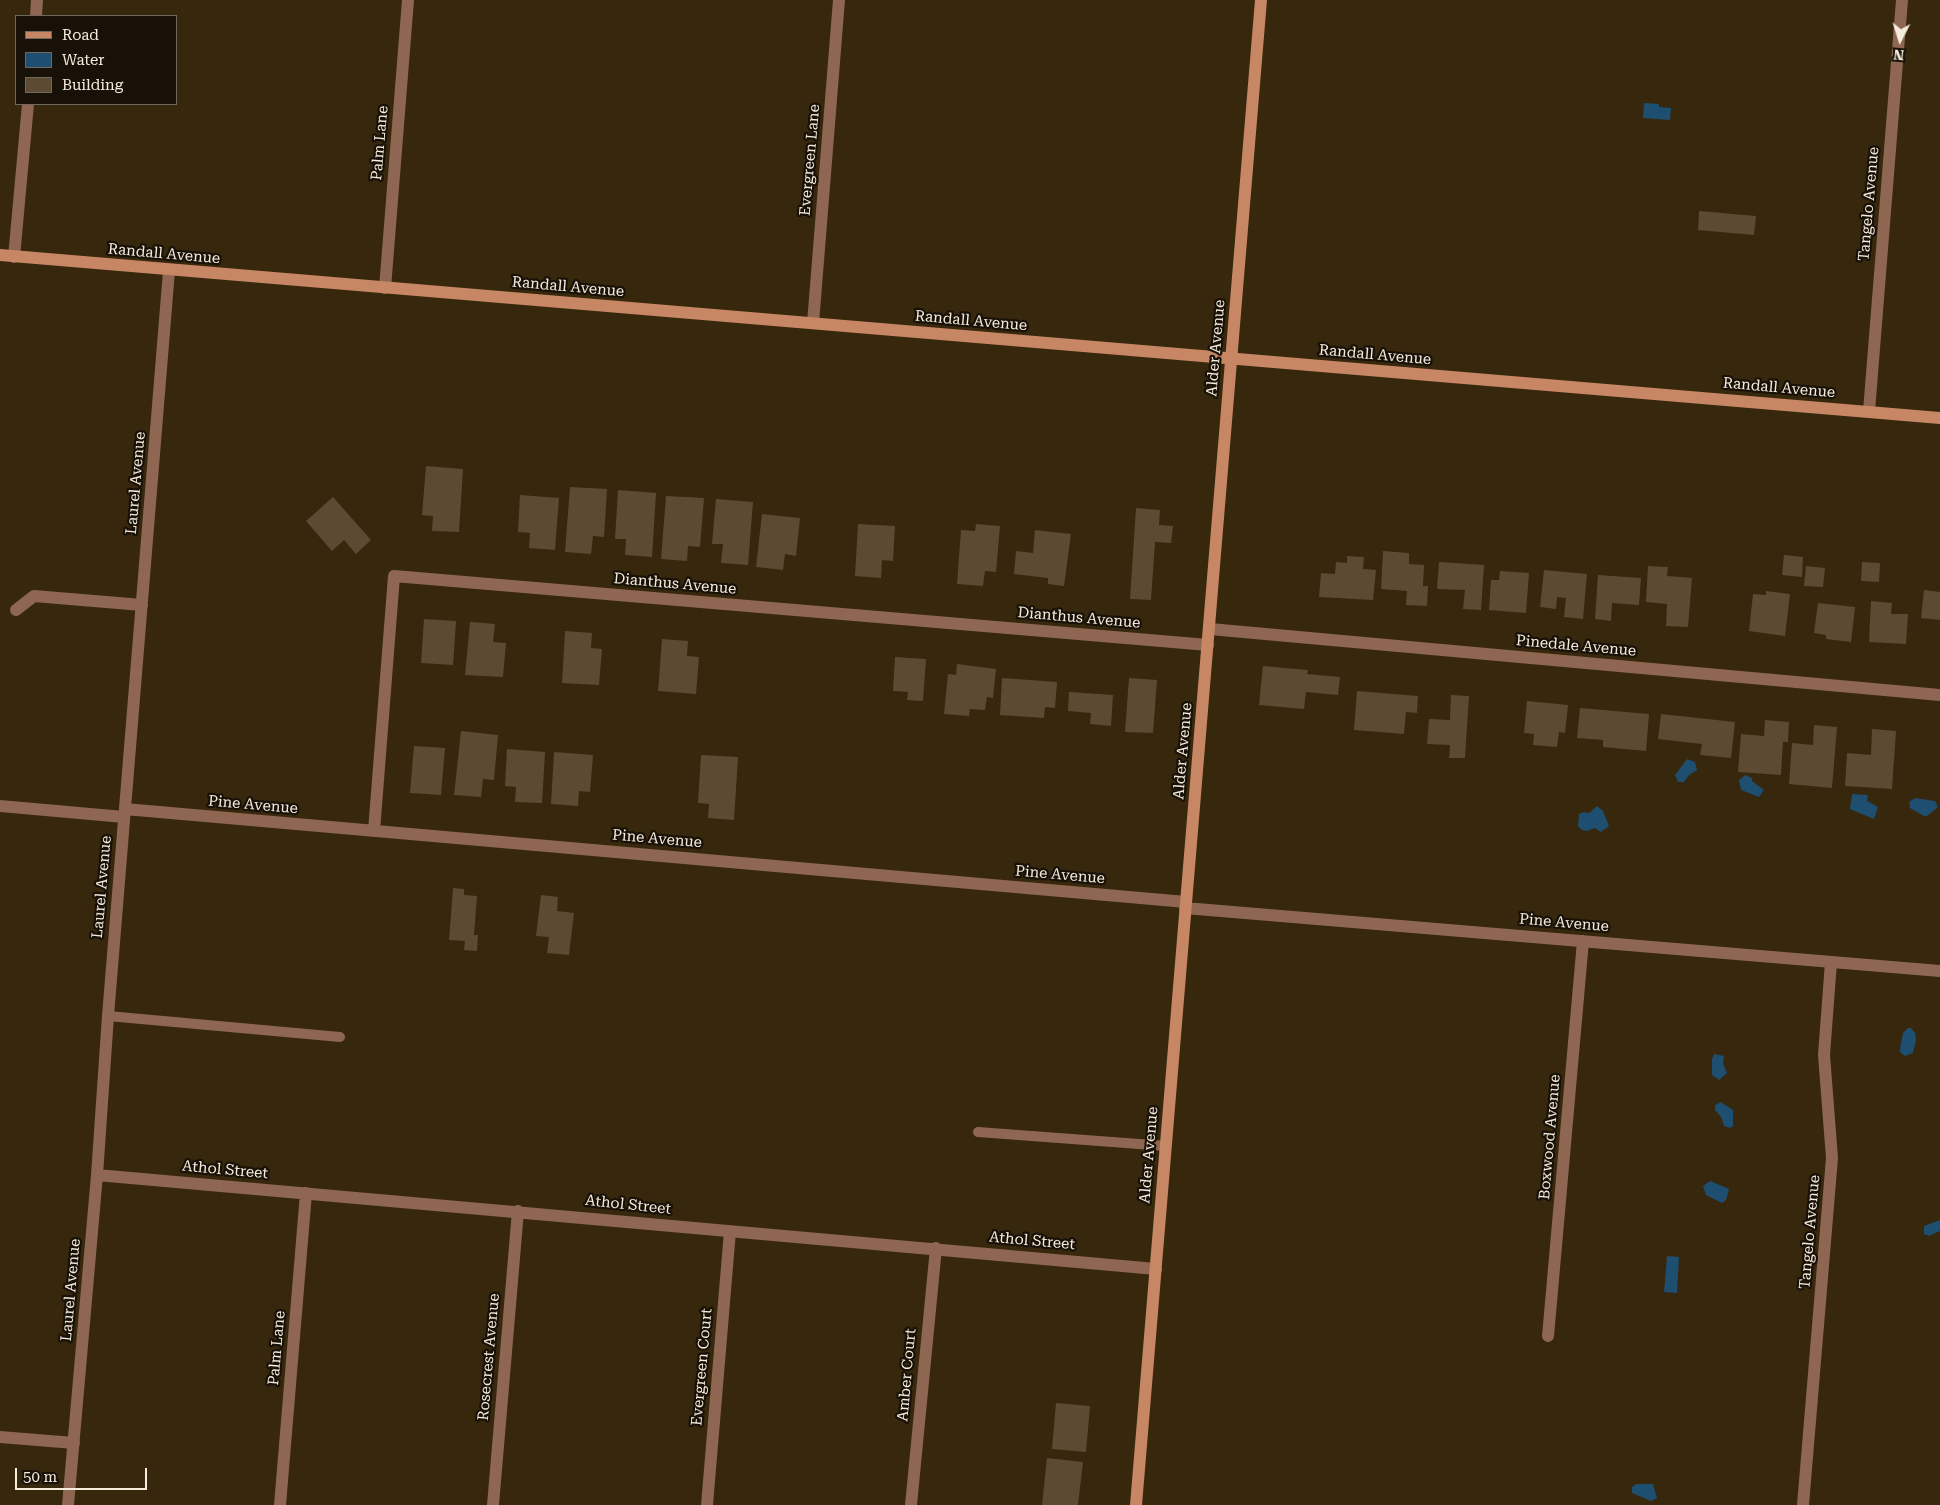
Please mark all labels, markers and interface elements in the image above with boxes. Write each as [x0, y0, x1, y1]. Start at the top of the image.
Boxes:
legend [15, 15, 178, 105]
north arrow [1875, 15, 1925, 65]
text: Road [62, 26, 99, 44]
text: N [1893, 47, 1905, 63]
text: Water [62, 51, 104, 69]
text: Building [62, 76, 123, 94]
street label: Evergreen Lane [796, 103, 824, 217]
street label: Palm Lane [368, 105, 392, 181]
street label: Tangelo Avenue [1855, 146, 1883, 262]
street label: Randall Avenue [107, 240, 221, 268]
street label: Randall Avenue [511, 273, 625, 301]
street label: Alder Avenue [1203, 299, 1229, 397]
street label: Randall Avenue [914, 307, 1028, 335]
street label: Randall Avenue [1318, 341, 1432, 369]
street label: Randall Avenue [1722, 374, 1836, 402]
street label: Laurel Avenue [123, 431, 149, 535]
street label: Dianthus Avenue [613, 570, 737, 598]
street label: Dianthus Avenue [1017, 604, 1141, 632]
street label: Pinedale Avenue [1515, 632, 1637, 660]
street label: Alder Avenue [1170, 702, 1196, 800]
street label: Pine Avenue [207, 792, 299, 818]
street label: Pine Avenue [611, 826, 703, 852]
street label: Laurel Avenue [89, 835, 115, 939]
street label: Pine Avenue [1014, 862, 1106, 888]
street label: Pine Avenue [1518, 910, 1610, 936]
street label: Boxwood Avenue [1536, 1074, 1564, 1200]
street label: Alder Avenue [1136, 1106, 1162, 1204]
street label: Athol Street [181, 1157, 269, 1183]
street label: Tangelo Avenue [1796, 1174, 1824, 1290]
street label: Athol Street [584, 1192, 672, 1218]
street label: Athol Street [988, 1228, 1076, 1254]
street label: Laurel Avenue [58, 1238, 84, 1342]
street label: Rosecrest Avenue [474, 1293, 504, 1421]
street label: Evergreen Court [688, 1307, 716, 1427]
street label: Palm Lane [265, 1310, 289, 1386]
street label: Amber Court [894, 1328, 920, 1422]
scale bar [18, 1458, 150, 1490]
text: 50 m [23, 1468, 57, 1486]

